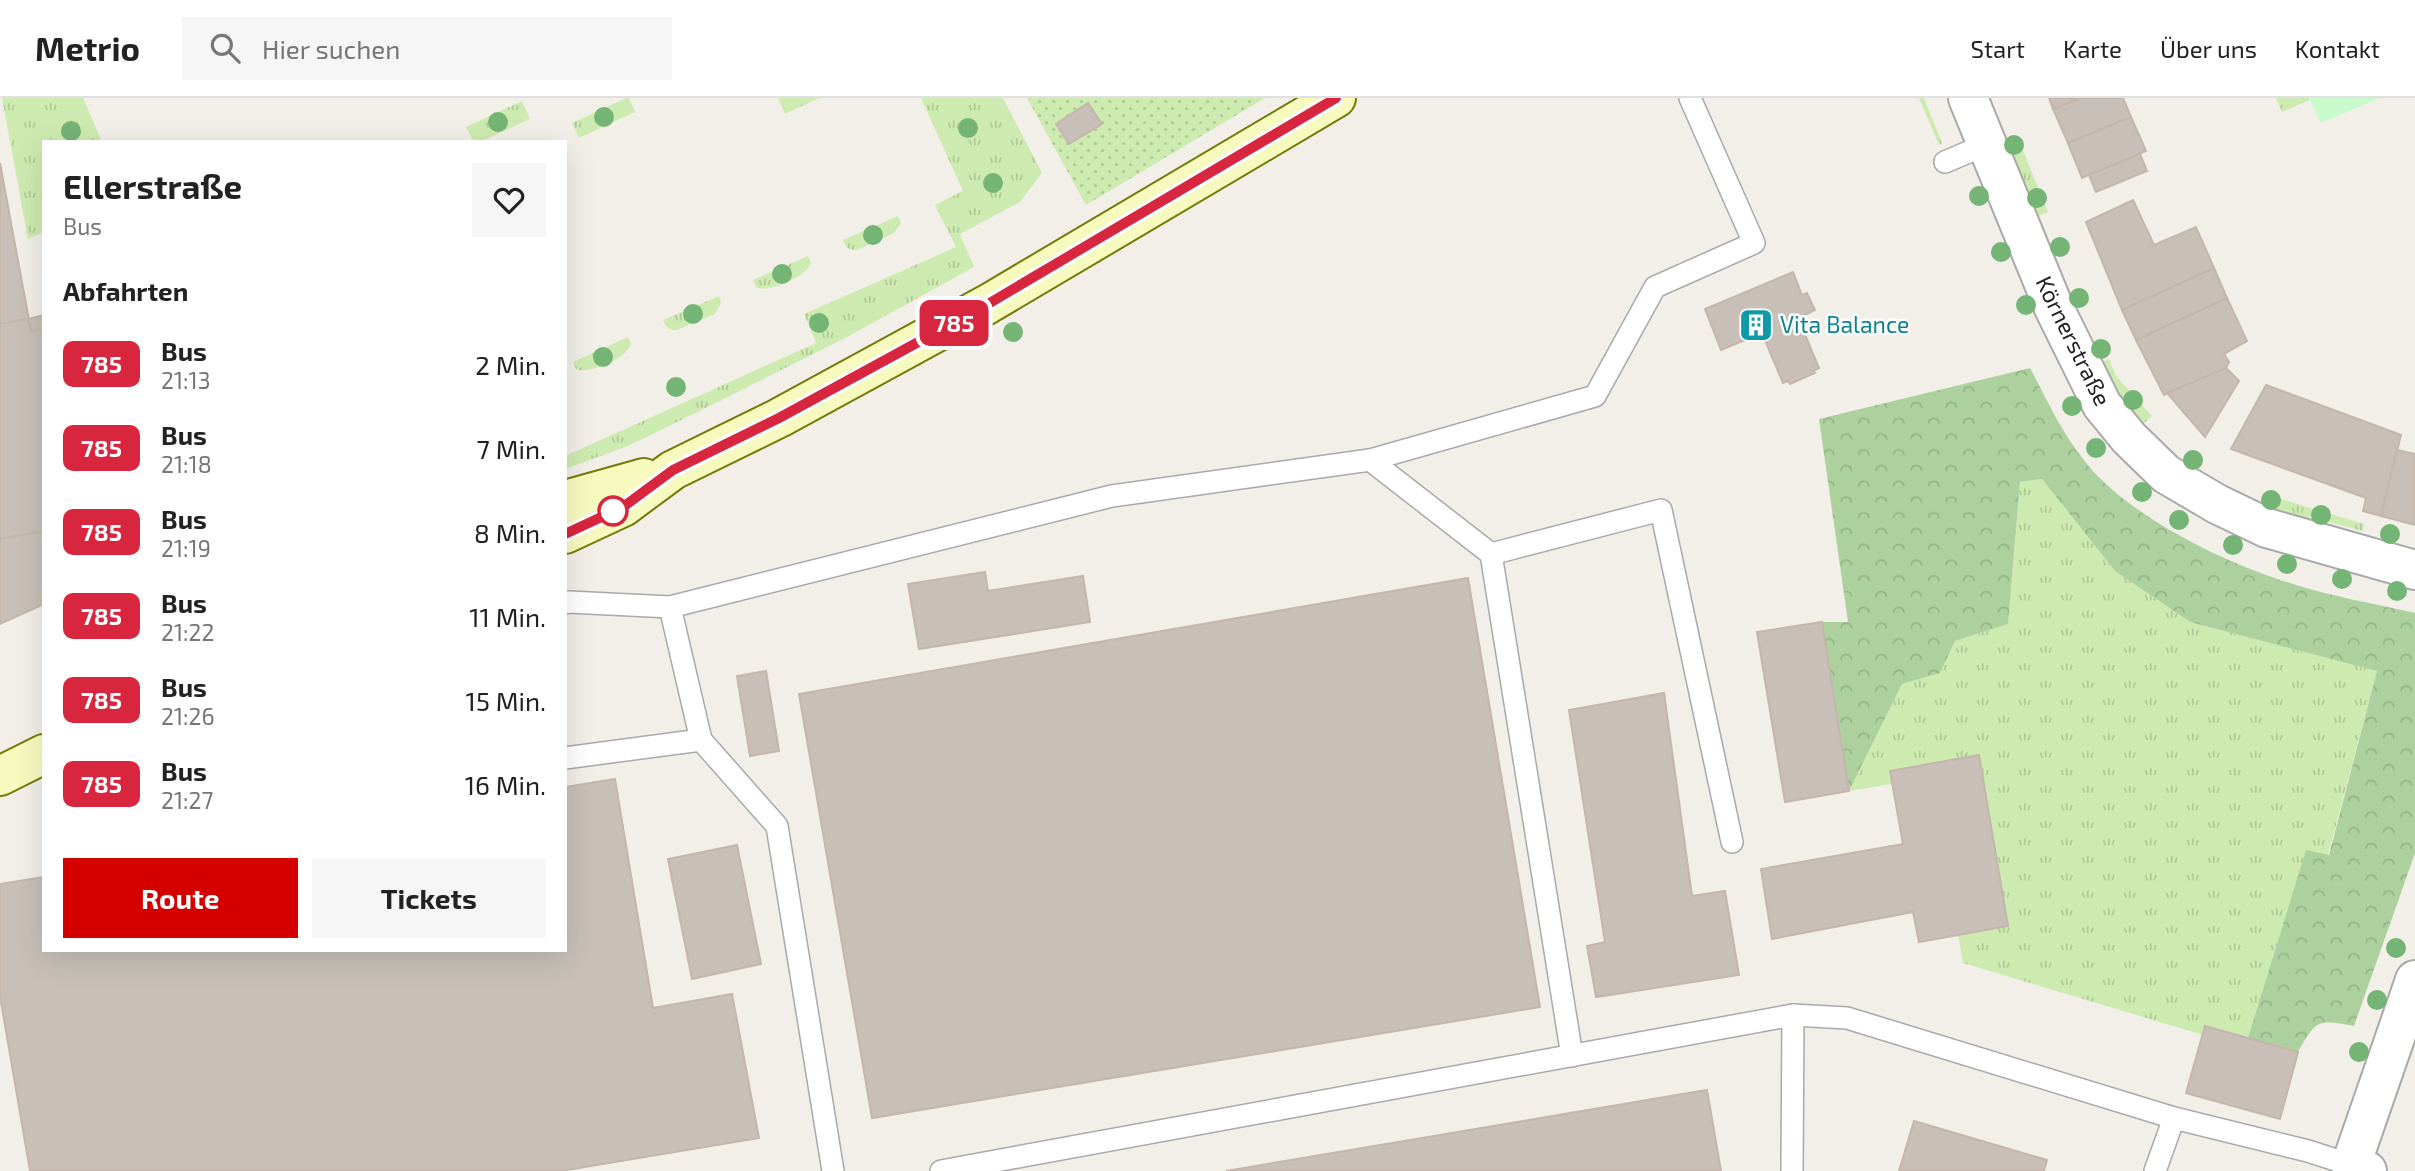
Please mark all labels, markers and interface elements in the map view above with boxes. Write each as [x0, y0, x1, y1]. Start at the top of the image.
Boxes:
search box [182, 17, 672, 80]
text: Metrio [35, 28, 140, 68]
icon: search [206, 29, 244, 67]
text: Hier suchen [262, 33, 400, 64]
text: Start [1971, 34, 2025, 63]
text: Karte [2063, 34, 2122, 63]
text: Über uns [2160, 34, 2257, 63]
text: Kontakt [2295, 34, 2380, 63]
button: heart [472, 163, 546, 237]
text: Ellerstraße [63, 166, 242, 206]
text: Bus [63, 212, 102, 240]
street label: Körnerstraße [2030, 271, 2117, 410]
text: Abfahrten [63, 275, 188, 306]
line badge: 785 [914, 300, 994, 346]
building icon: Vita Balance [1737, 306, 1775, 344]
text: 785 [934, 308, 974, 337]
place label: Vita Balance [1780, 310, 1909, 338]
text: Bus [161, 335, 207, 366]
text: 785 [81, 349, 122, 378]
text: 2 Min. [475, 349, 546, 380]
text: 21:13 [161, 366, 210, 394]
text: Bus [161, 419, 207, 450]
text: 785 [81, 433, 122, 462]
text: 7 Min. [477, 433, 546, 464]
text: 21:18 [161, 450, 212, 478]
unlabelled marker [598, 496, 628, 526]
text: Bus [161, 503, 207, 534]
text: 785 [81, 517, 122, 546]
text: 8 Min. [474, 517, 546, 548]
text: 21:19 [161, 534, 211, 562]
text: Bus [161, 587, 207, 618]
text: 785 [81, 601, 122, 630]
text: 11 Min. [469, 601, 546, 632]
text: 21:22 [161, 618, 214, 646]
text: Bus [161, 671, 207, 702]
text: 785 [81, 685, 122, 714]
text: 15 Min. [466, 685, 546, 716]
text: 21:26 [161, 702, 215, 730]
text: Bus [161, 755, 207, 786]
text: 785 [81, 769, 122, 798]
text: 16 Min. [465, 769, 546, 800]
text: 21:27 [161, 786, 213, 814]
button: Route [63, 858, 298, 938]
button: Tickets [312, 858, 546, 938]

